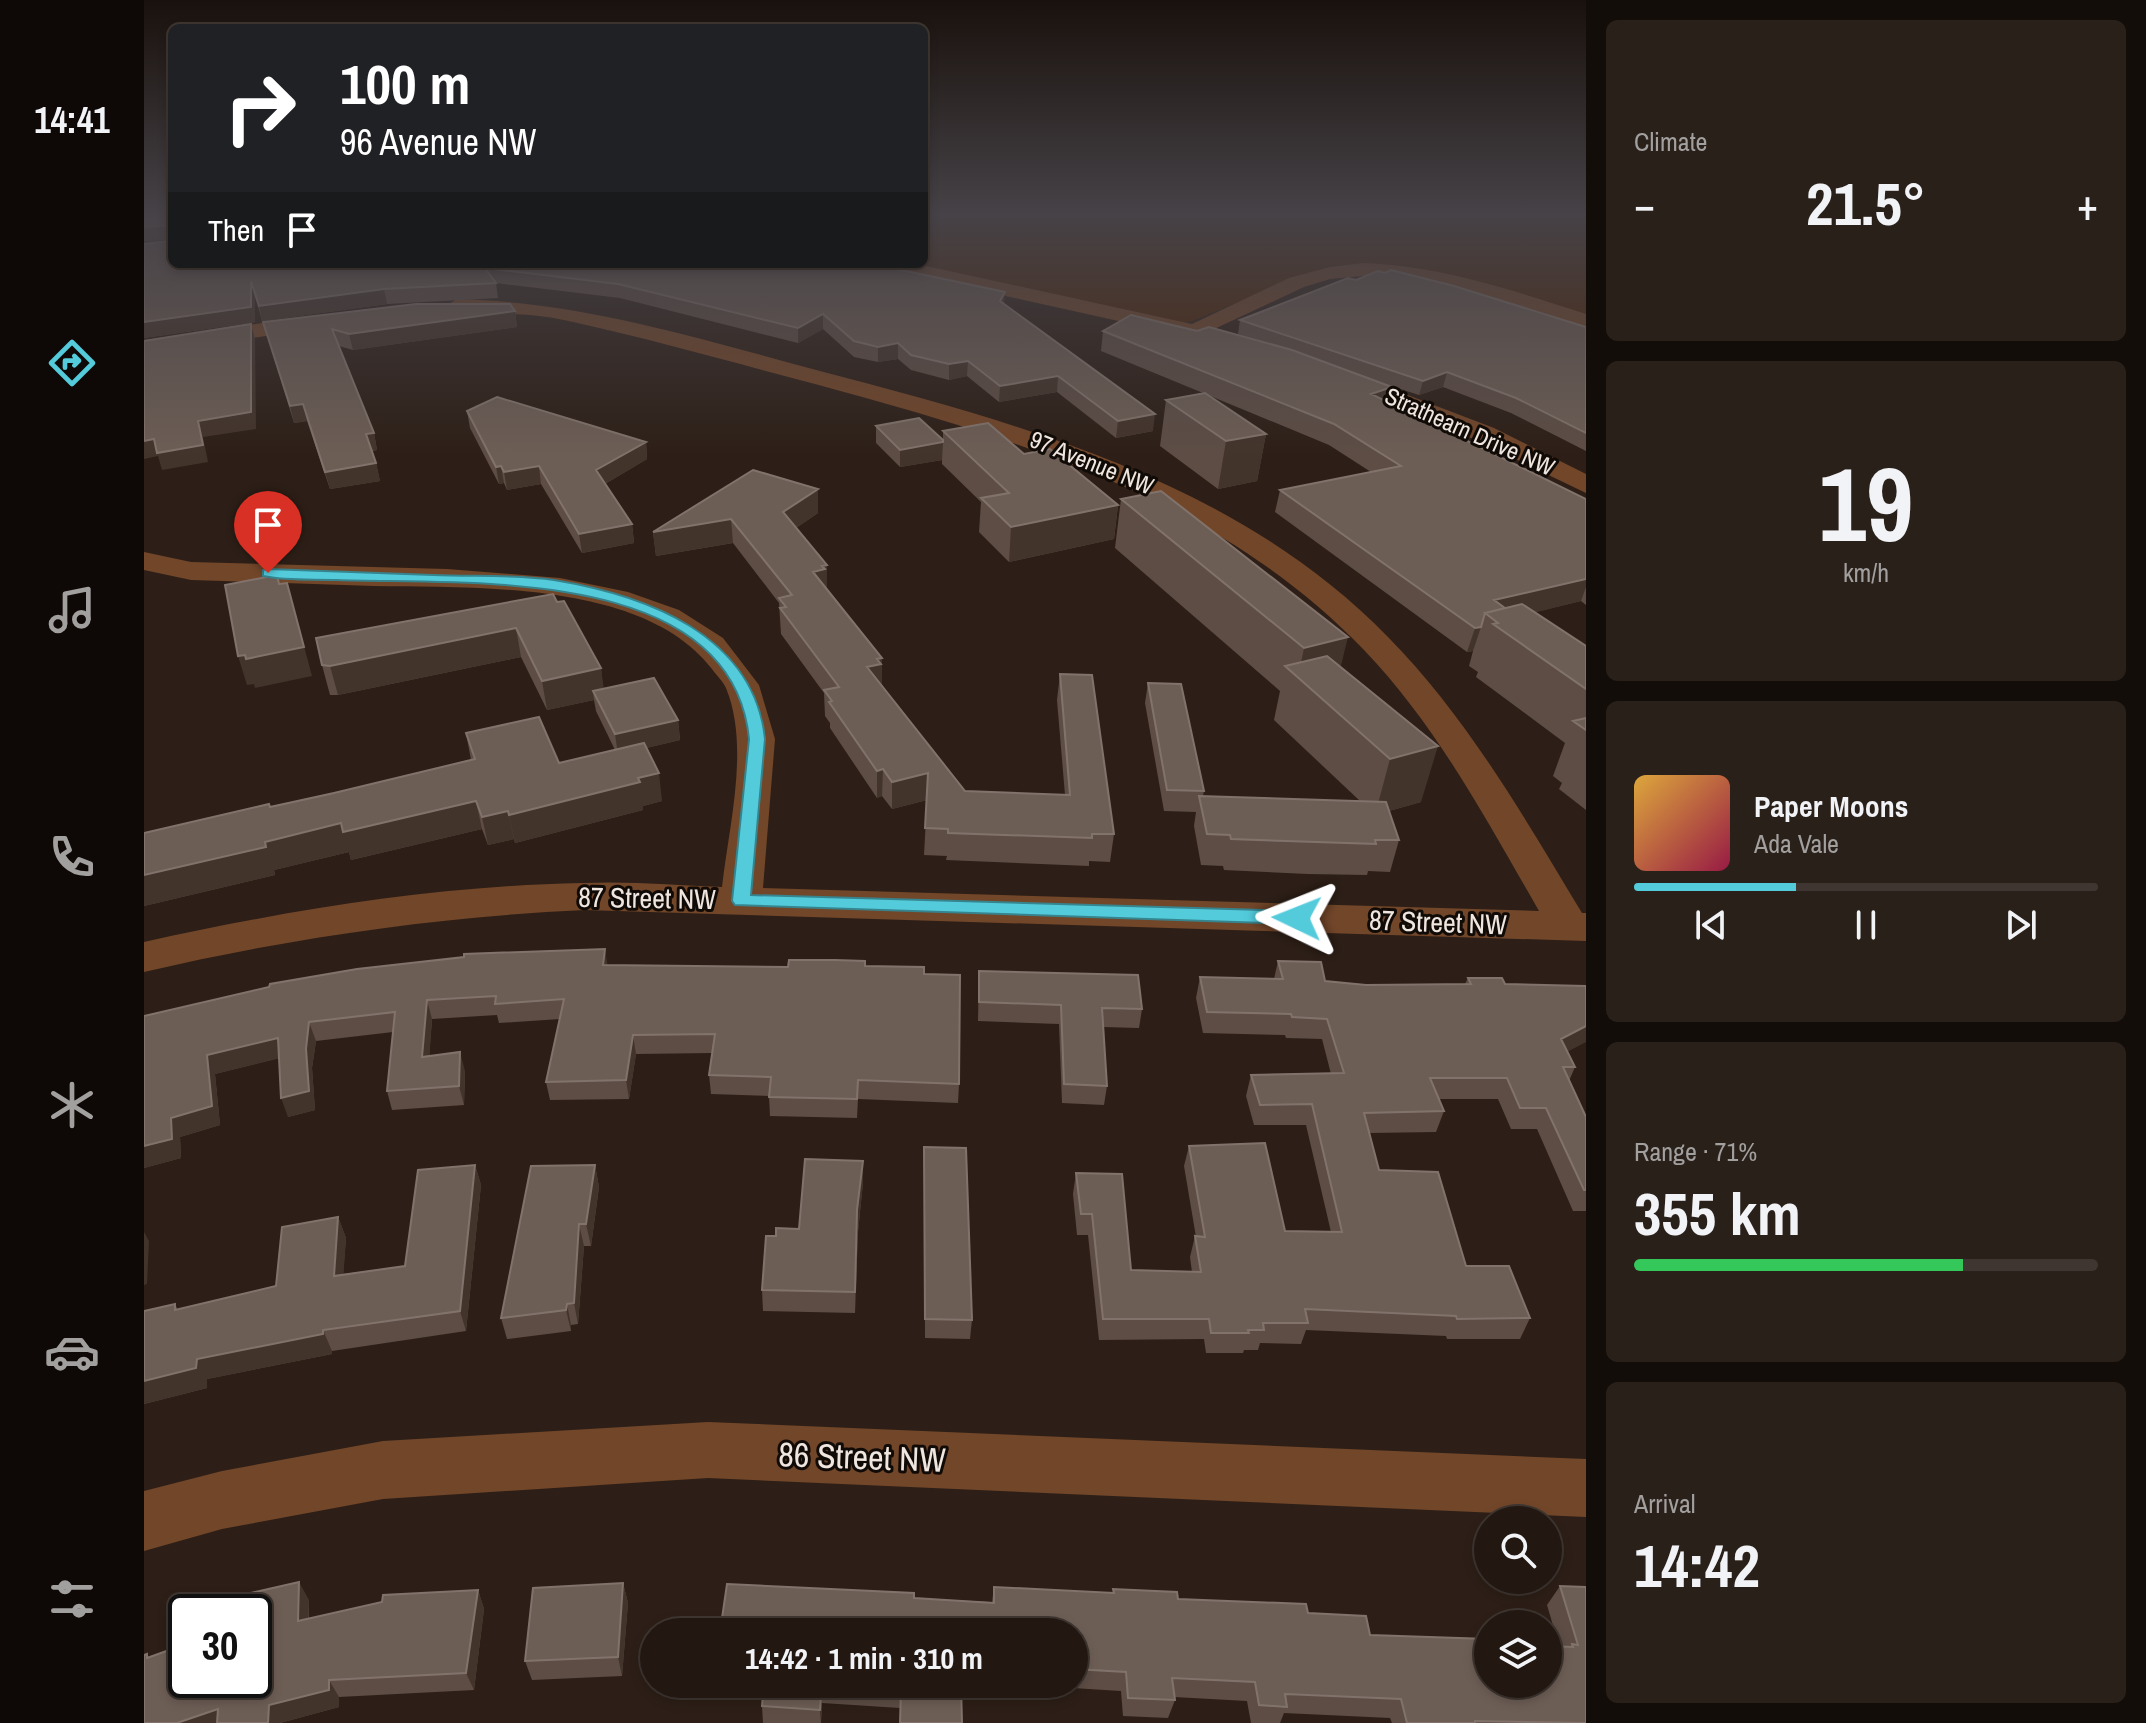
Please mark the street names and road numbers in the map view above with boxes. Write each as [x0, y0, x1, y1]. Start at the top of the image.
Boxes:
street label: Strathearn Drive NW [1380, 379, 1560, 483]
street label: 97 Avenue NW [1025, 423, 1159, 502]
street label: 87 Street NW [578, 878, 717, 918]
street label: 87 Street NW [1368, 901, 1508, 943]
street label: 86 Street NW [778, 1431, 946, 1483]

